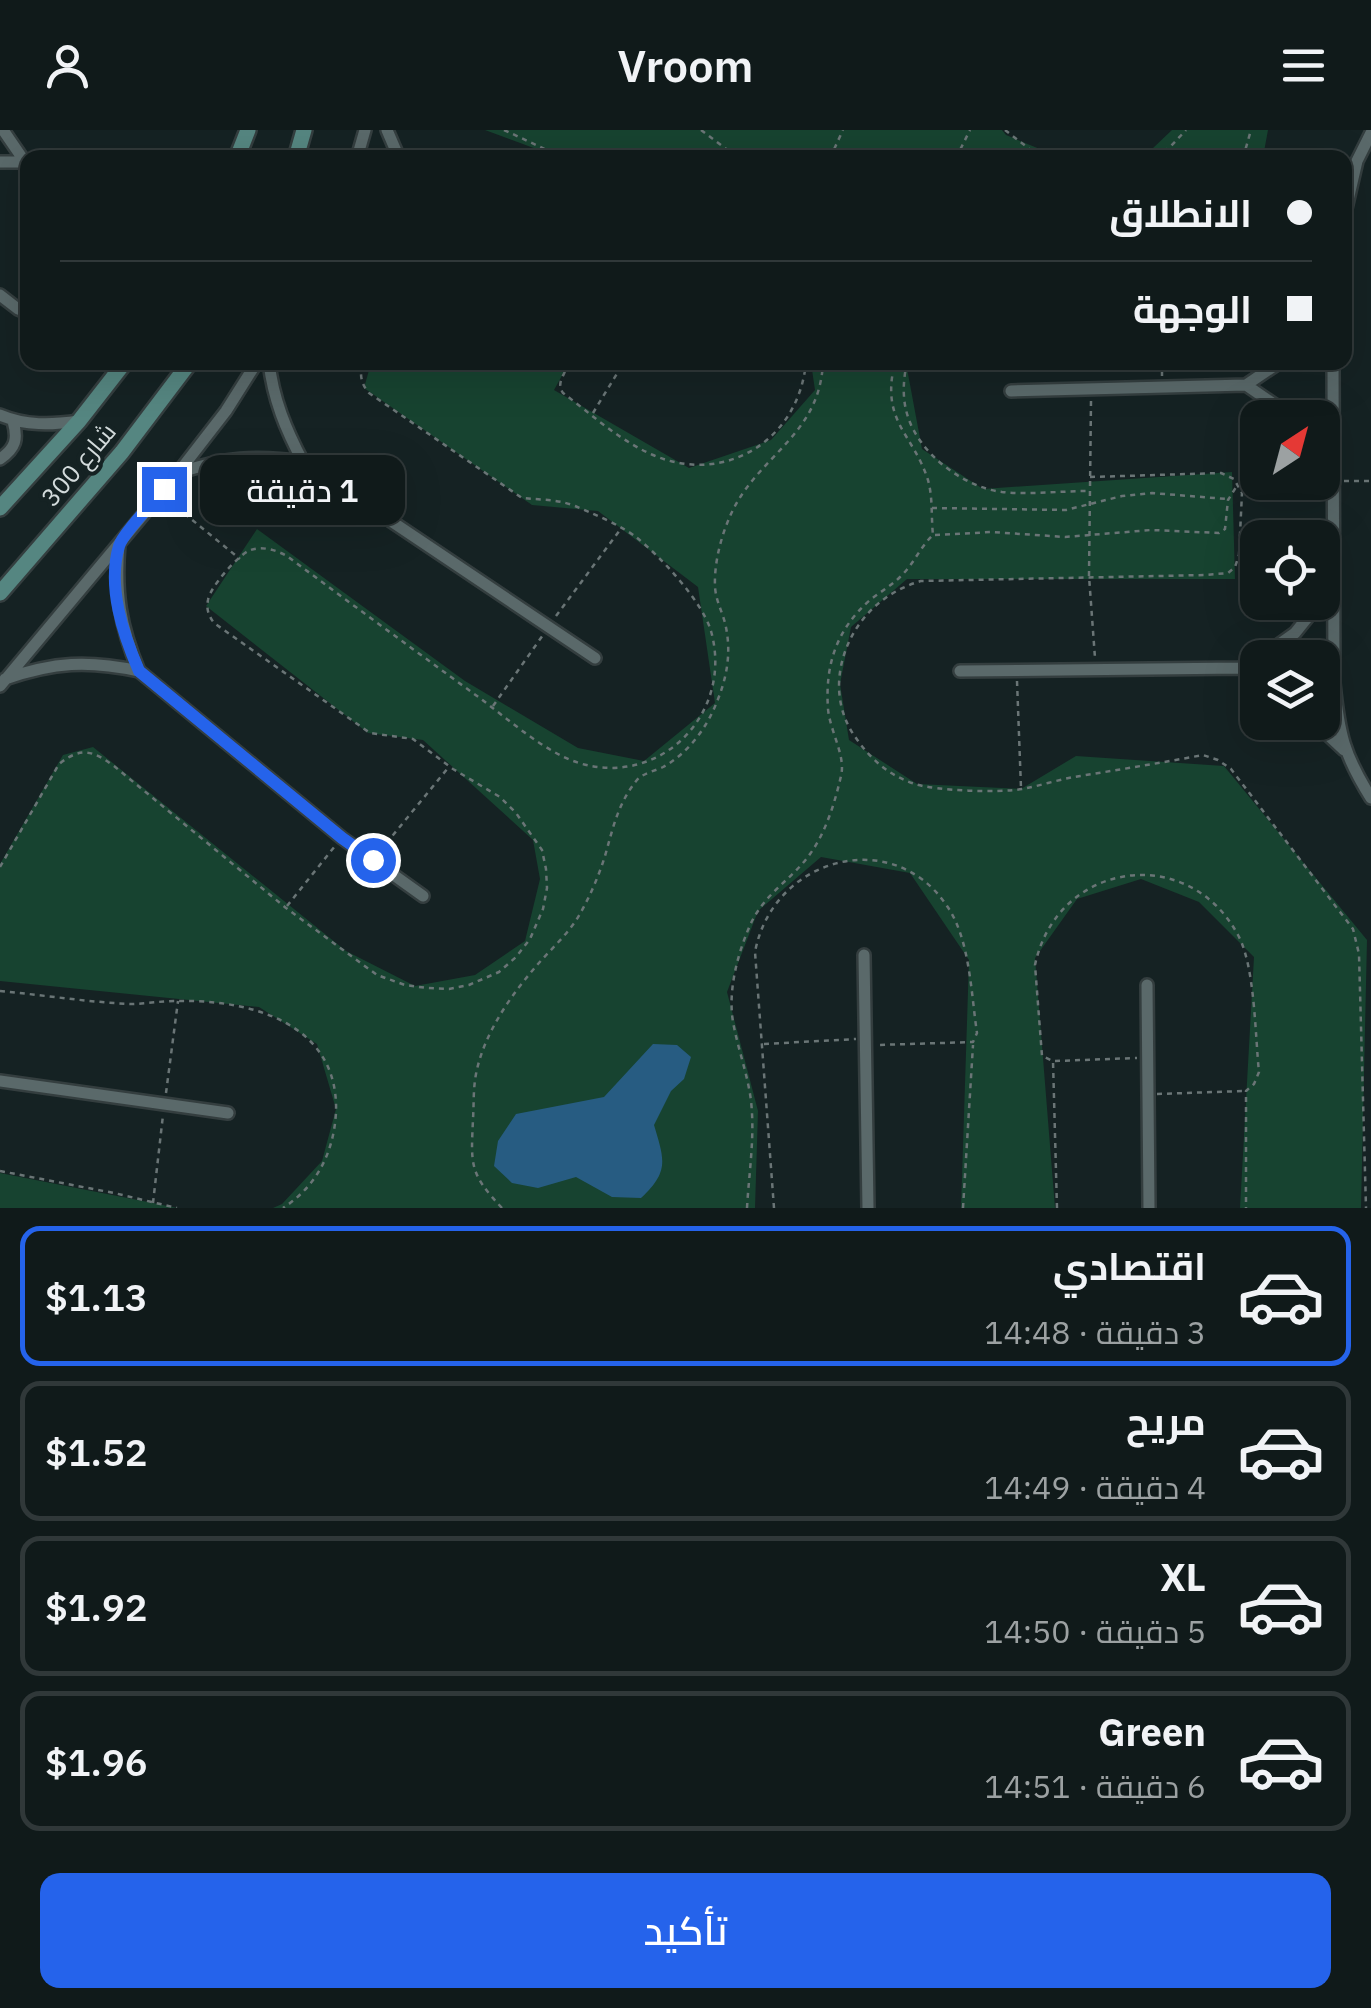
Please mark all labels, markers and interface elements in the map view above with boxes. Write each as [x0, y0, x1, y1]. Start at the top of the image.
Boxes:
text: Vroom [618, 36, 753, 94]
icon: person [40, 38, 95, 93]
icon: menu [1276, 38, 1331, 93]
text: الانطلاق [1109, 188, 1252, 237]
text: الوجهة [1133, 284, 1252, 333]
north arrow [1240, 400, 1340, 500]
map controls [1240, 400, 1340, 740]
street label: شارع 300 [33, 415, 123, 513]
callout: 1 دقيقة [199, 454, 404, 524]
route end [142, 467, 187, 512]
text: 1 دقيقة [247, 469, 358, 511]
button: locate [1240, 520, 1340, 620]
button: layers [1240, 640, 1340, 740]
route start [351, 838, 396, 883]
text: اقتصادي [1053, 1241, 1206, 1290]
icon: car [1236, 1251, 1326, 1341]
text: $1.13 [45, 1272, 148, 1321]
text: 3 دقيقة · 14:48 [984, 1311, 1206, 1353]
text: مريح [1126, 1396, 1206, 1445]
icon: car [1236, 1406, 1326, 1496]
text: $1.52 [45, 1427, 148, 1476]
text: 4 دقيقة · 14:49 [984, 1466, 1206, 1508]
text: XL [1160, 1552, 1206, 1601]
icon: car [1236, 1561, 1326, 1651]
text: $1.92 [45, 1582, 148, 1631]
text: 5 دقيقة · 14:50 [984, 1610, 1206, 1652]
text: Green [1098, 1707, 1206, 1756]
icon: car [1236, 1716, 1326, 1806]
text: $1.96 [45, 1737, 148, 1786]
text: 6 دقيقة · 14:51 [984, 1765, 1206, 1807]
button: تأكيد [40, 1873, 1331, 1988]

